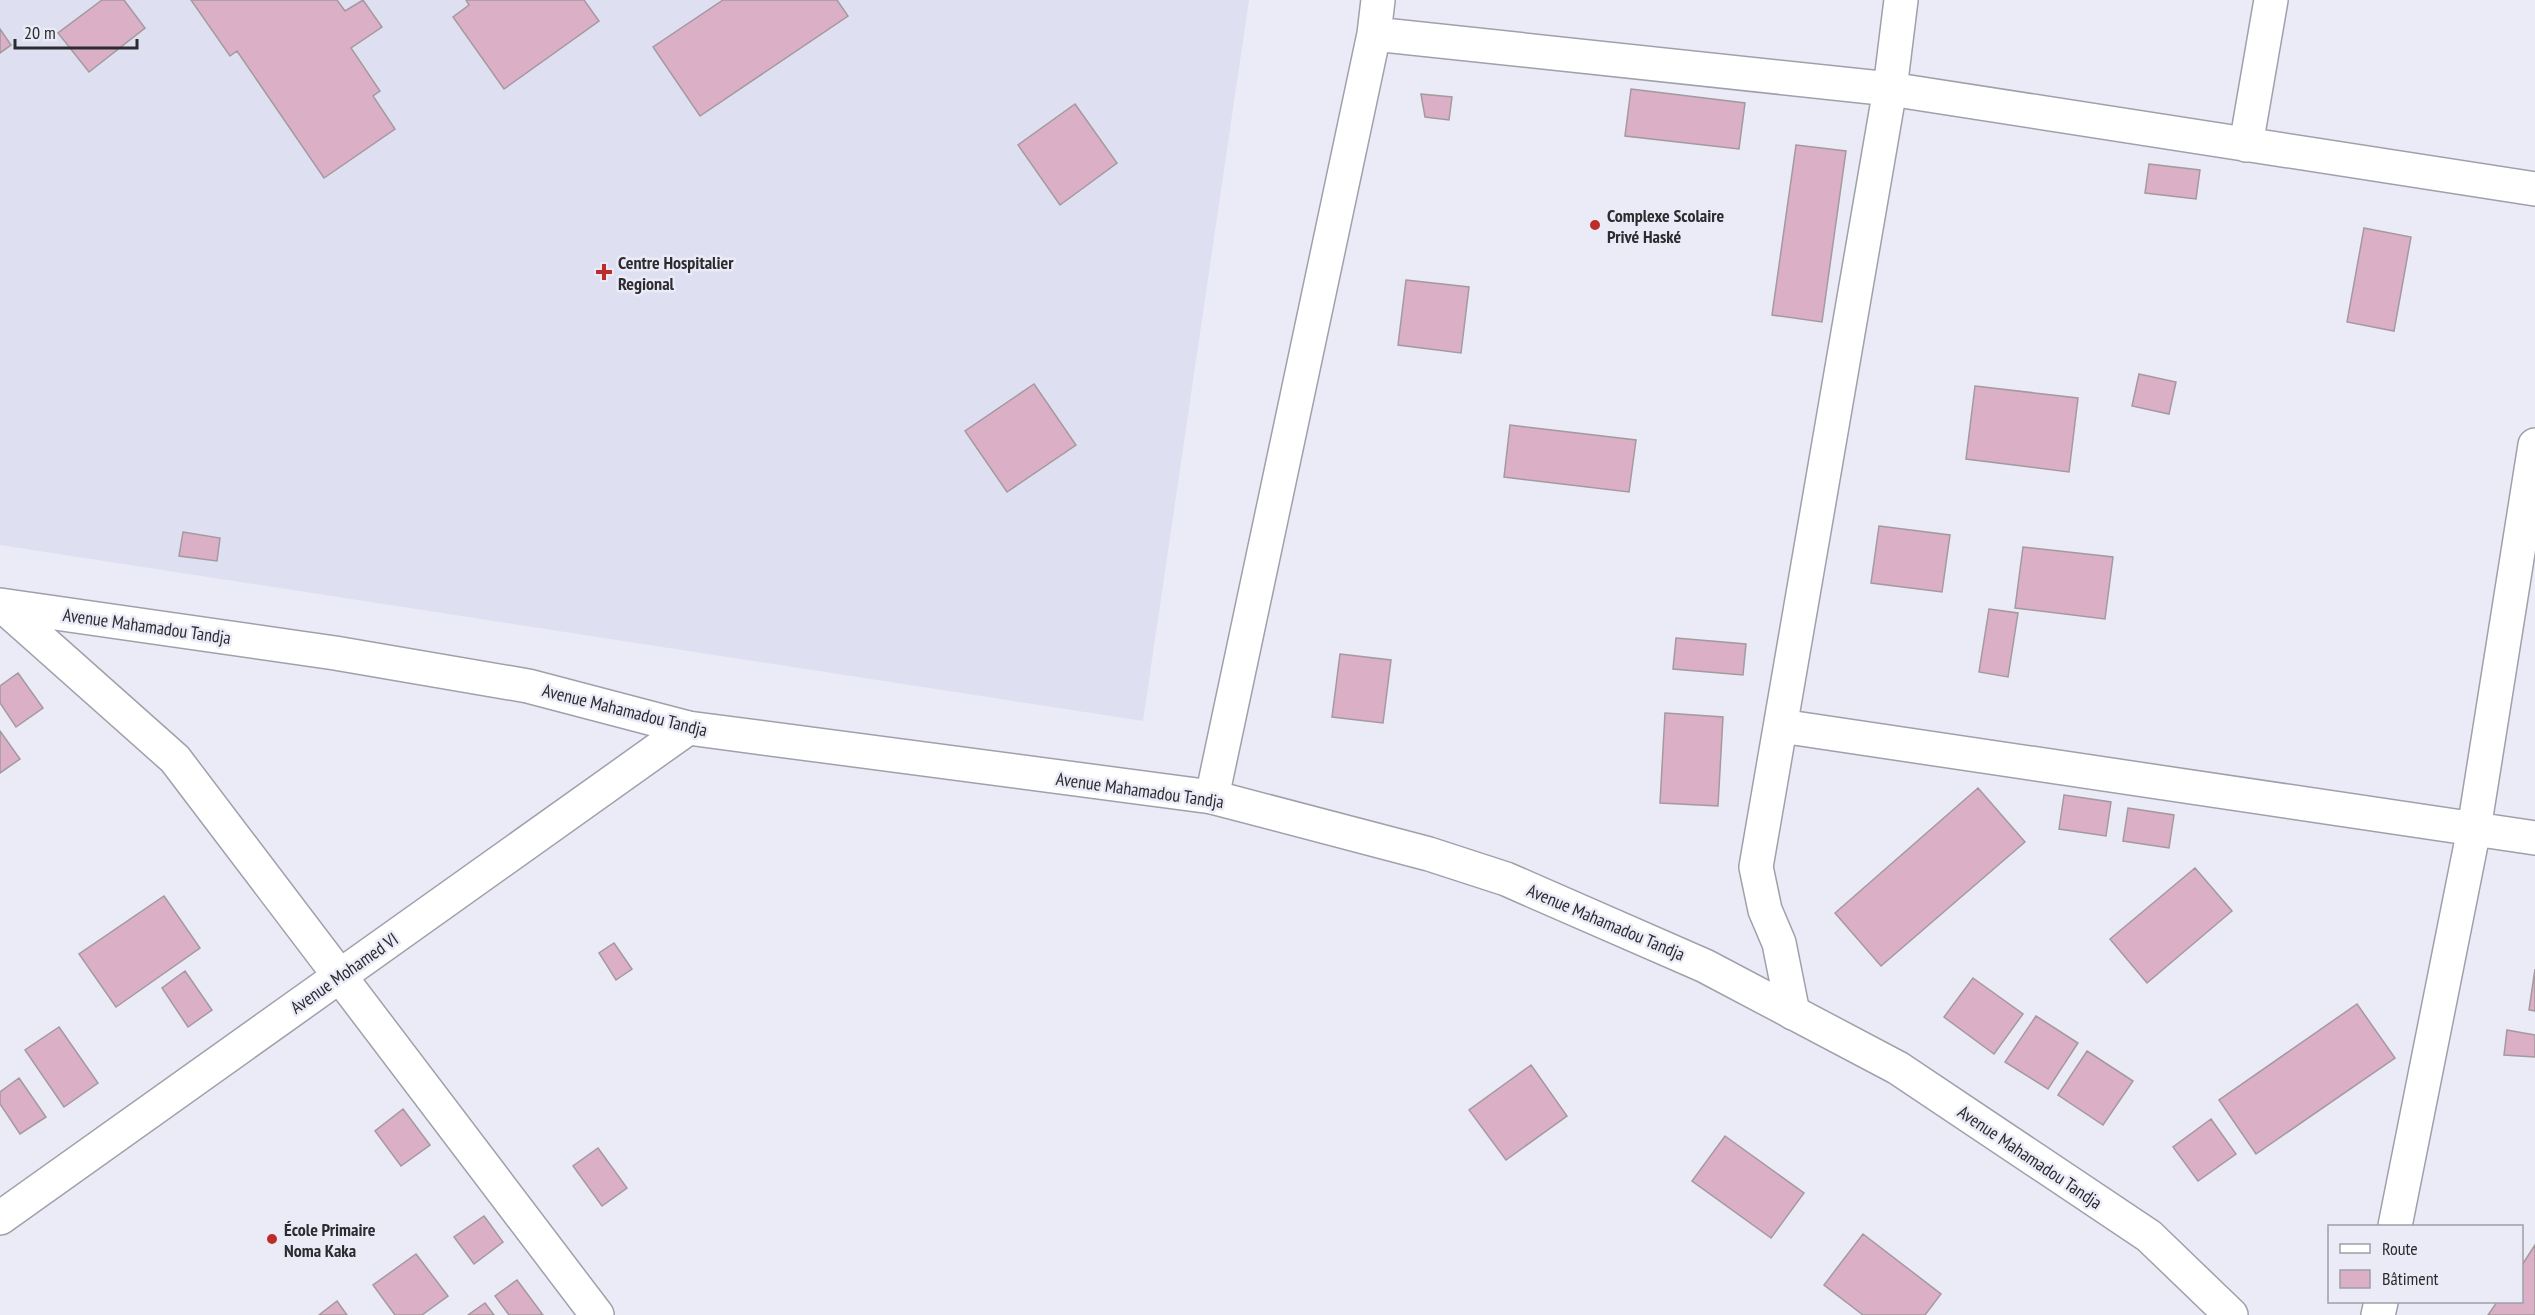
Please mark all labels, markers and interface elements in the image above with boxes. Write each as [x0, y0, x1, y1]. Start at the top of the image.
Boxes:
scale bar [15, 12, 136, 50]
text: 20 m [24, 21, 56, 44]
place label: Complexe Scolaire Privé Haské [1607, 204, 1725, 248]
marker: Complexe Scolaire Privé Haské [1588, 218, 1602, 232]
place label: Centre Hospitalier Regional [618, 251, 734, 295]
marker: Centre Hospitalier Regional [595, 263, 613, 281]
street label: Avenue Mahamadou Tandja [62, 603, 232, 649]
street label: Avenue Mahamadou Tandja [540, 678, 710, 742]
street label: Avenue Mahamadou Tandja [1055, 767, 1225, 813]
street label: Avenue Mahamadou Tandja [1524, 878, 1688, 966]
street label: Avenue Mohamed VI [286, 927, 402, 1019]
street label: Avenue Mahamadou Tandja [1953, 1100, 2107, 1214]
place label: École Primaire Noma Kaka [284, 1218, 376, 1262]
legend [2328, 1225, 2523, 1303]
marker: École Primaire Noma Kaka [265, 1232, 279, 1246]
text: Route [2382, 1237, 2418, 1260]
text: Bâtiment [2382, 1267, 2439, 1290]

